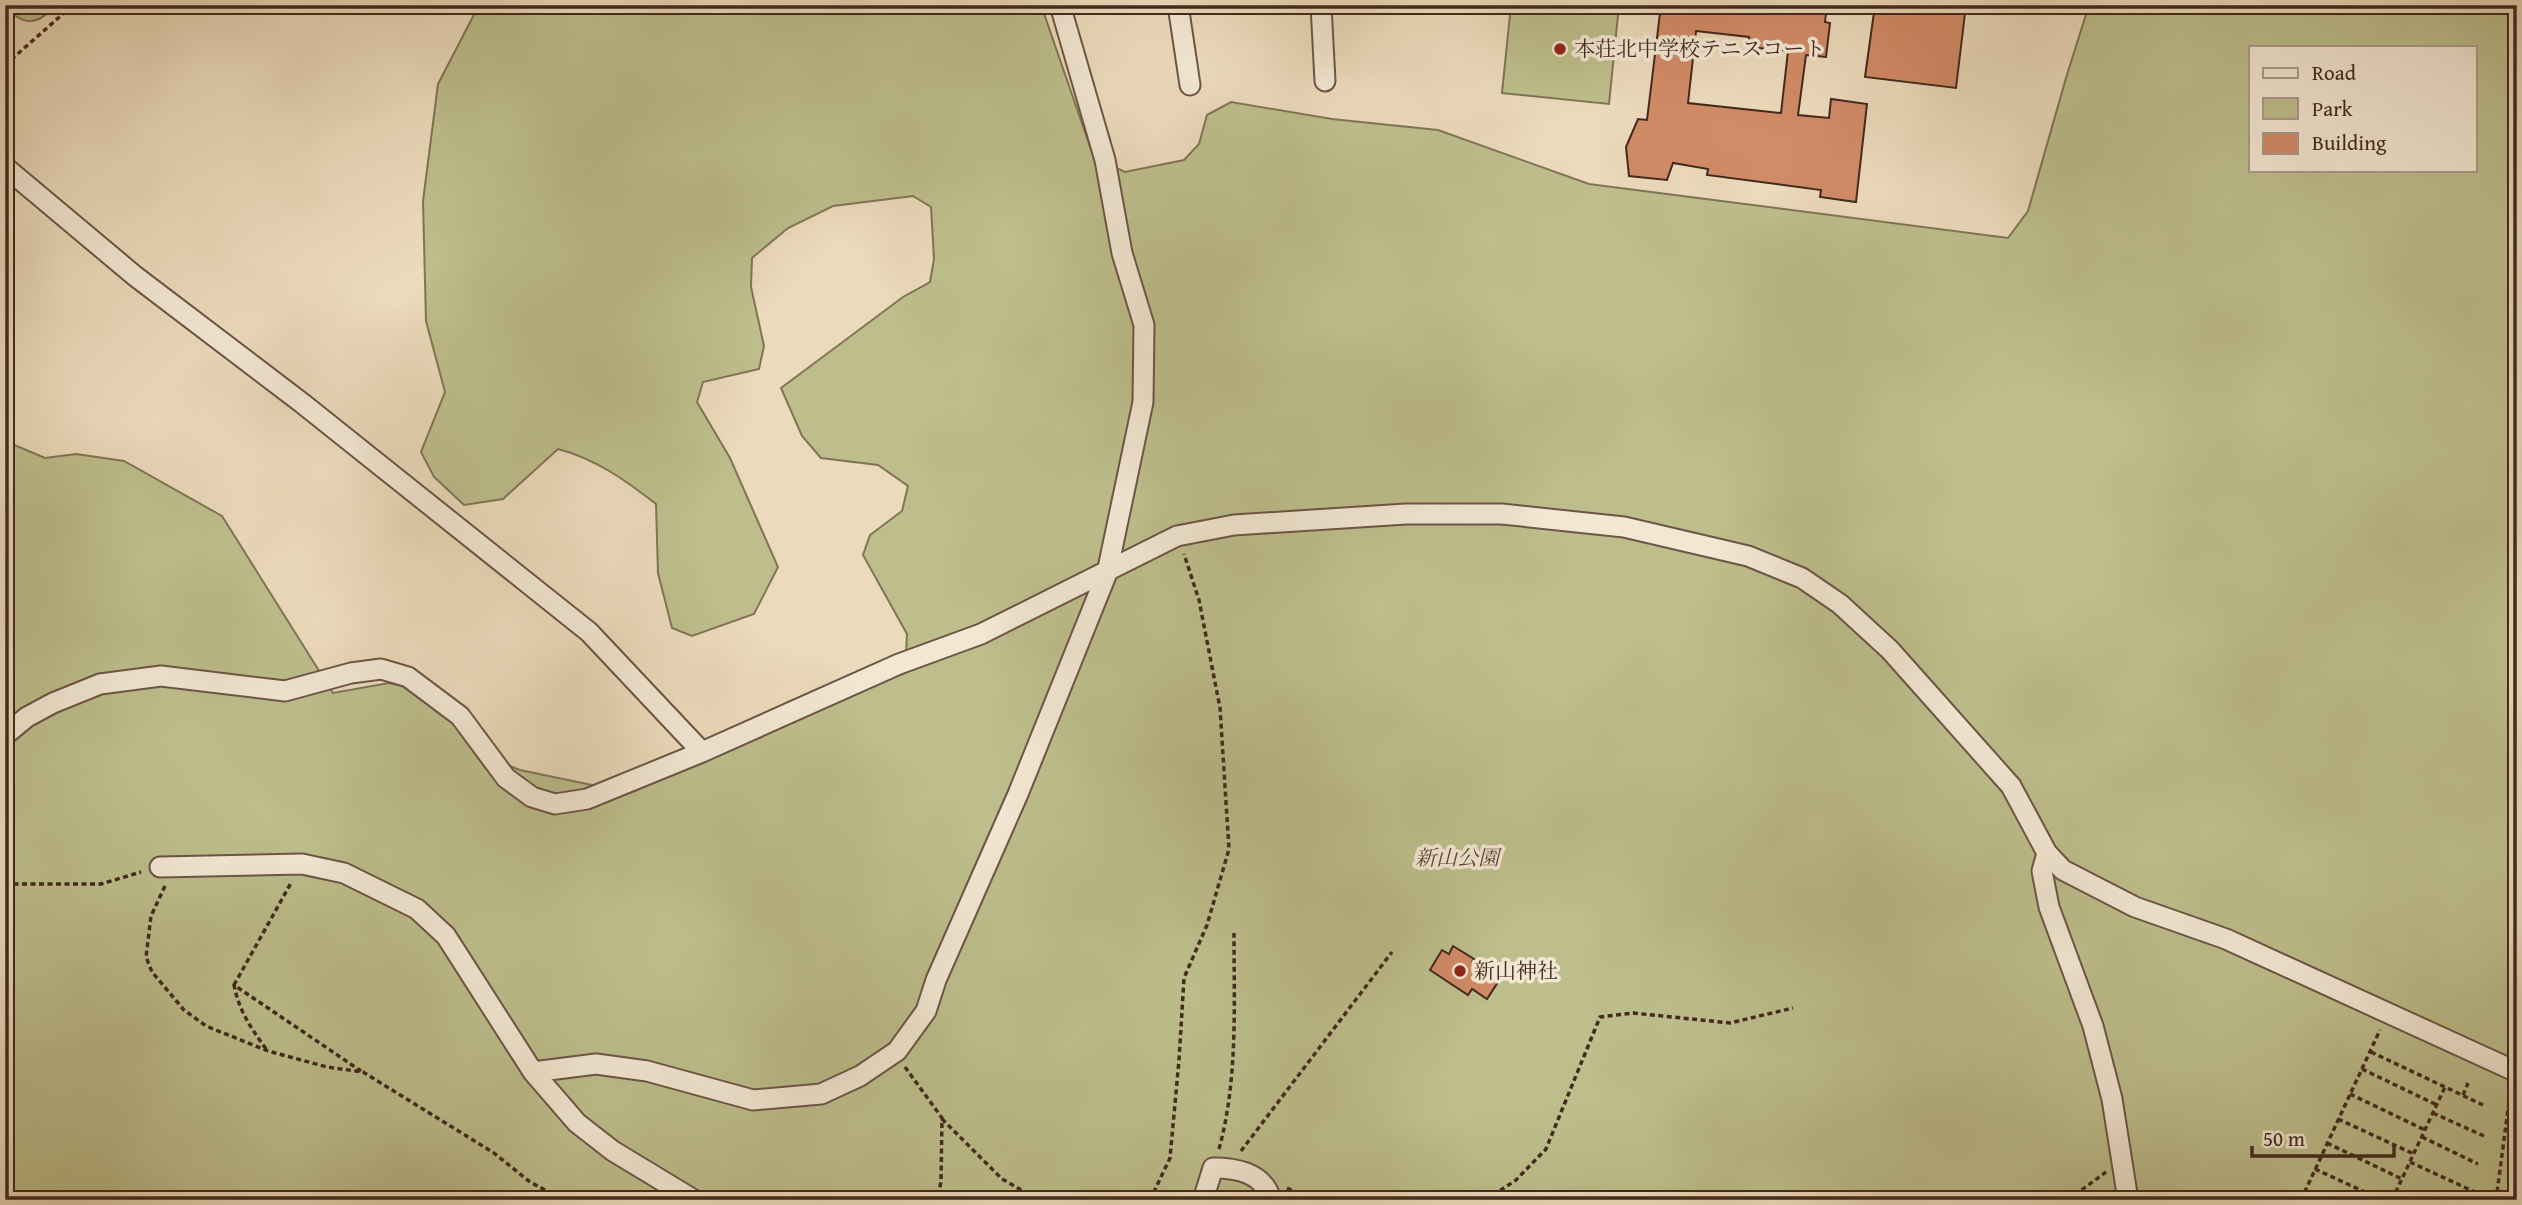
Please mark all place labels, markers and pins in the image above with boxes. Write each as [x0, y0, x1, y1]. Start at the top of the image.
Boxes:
place label: 本荘北中学校テニスコート [1574, 33, 1825, 64]
marker: 本荘北中学校テニスコート [1552, 41, 1568, 57]
place label: 新山神社 [1474, 955, 1558, 986]
marker: 新山神社 [1452, 963, 1468, 979]

